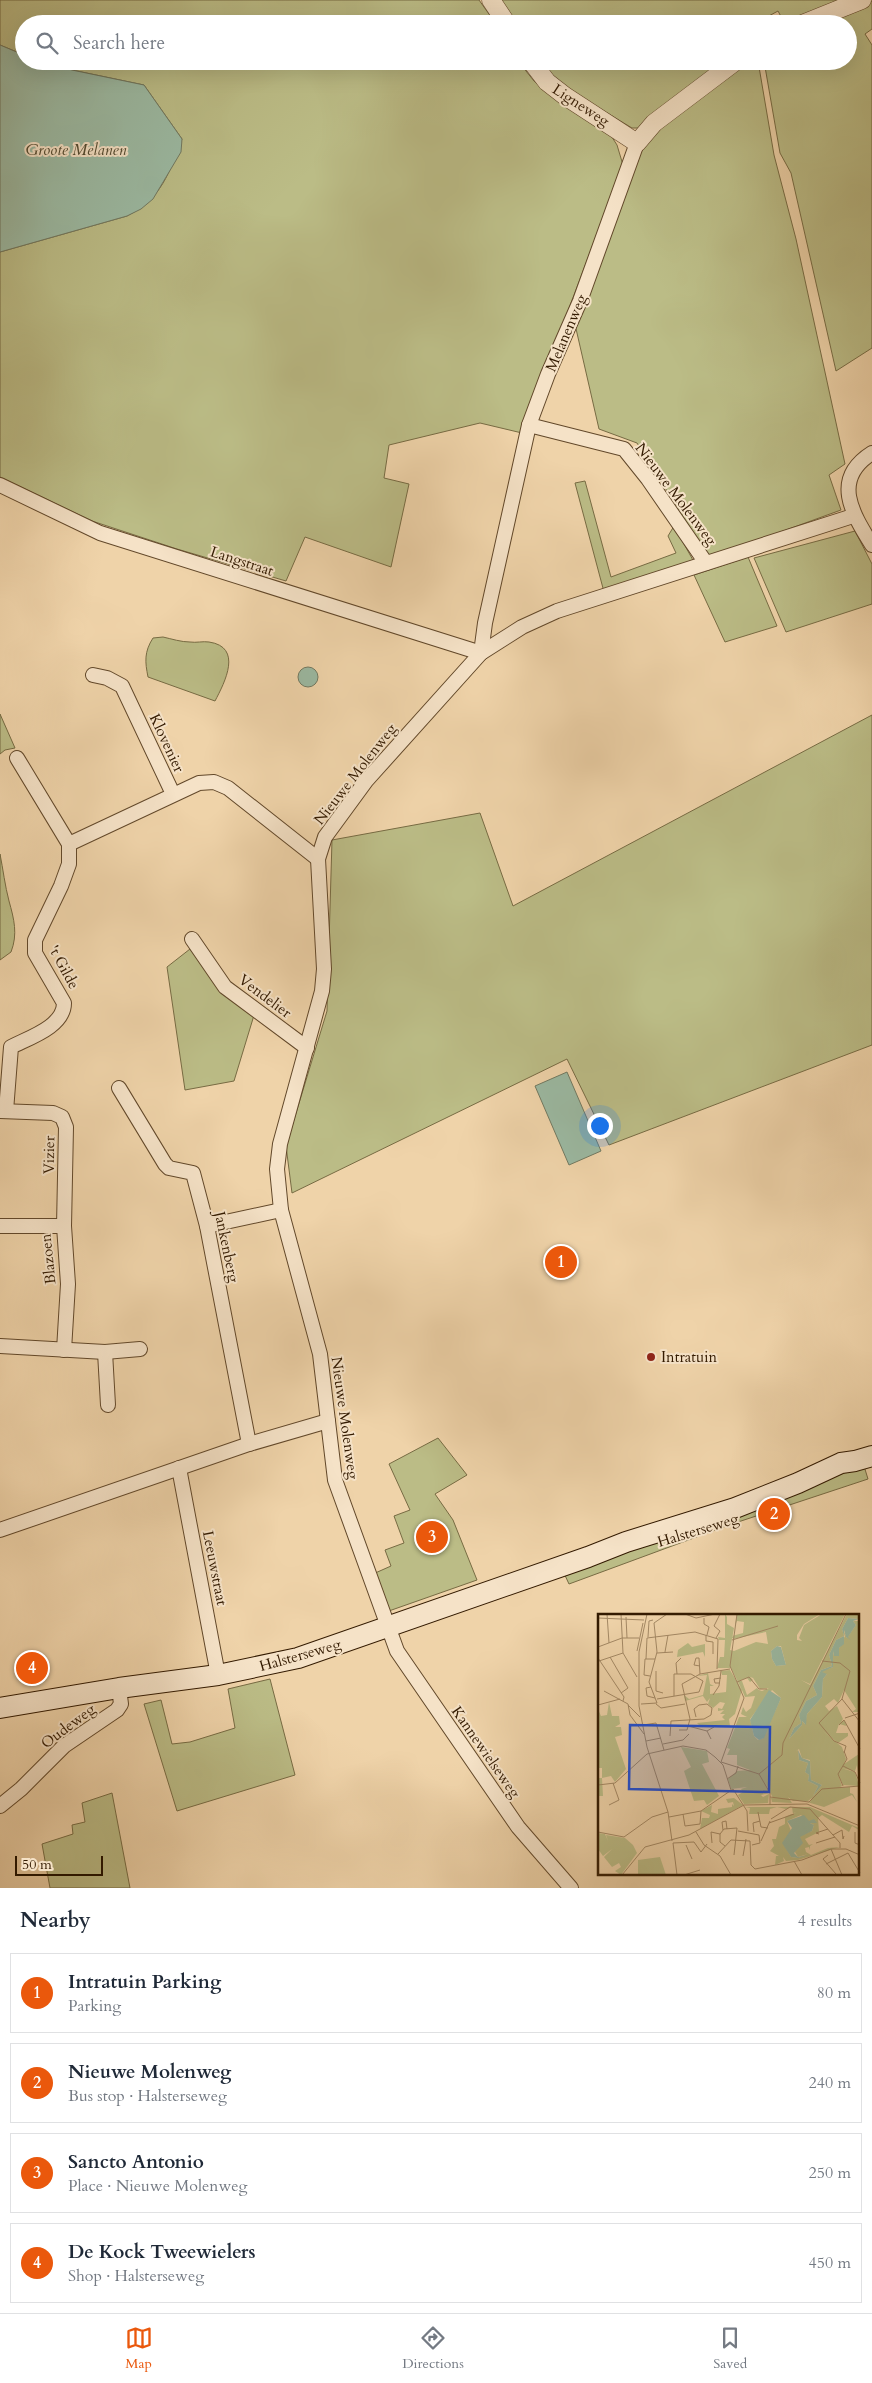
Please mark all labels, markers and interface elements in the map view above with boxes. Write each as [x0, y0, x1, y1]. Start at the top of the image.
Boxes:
search box [15, 15, 857, 70]
icon: search [33, 29, 61, 57]
text: Search here [73, 30, 165, 56]
street label: Ligneweg [549, 79, 614, 131]
water label: Groote Melanen [26, 139, 127, 161]
street label: Melanenweg [541, 291, 592, 375]
street label: Nieuwe Molenweg [631, 439, 722, 550]
street label: Langstraat [208, 541, 276, 581]
street label: Klovenier [145, 710, 189, 776]
street label: Nieuwe Molenweg [309, 719, 401, 829]
street label: 't Gilde [44, 942, 84, 993]
street label: Vendelier [234, 970, 296, 1023]
your location [587, 1113, 613, 1139]
street label: Vizier [39, 1135, 59, 1174]
street label: Jankenberg [209, 1208, 244, 1285]
street label: Blazoen [35, 1232, 61, 1285]
pin: 1 [545, 1243, 577, 1281]
place label: Intratuin [661, 1347, 718, 1367]
marker: Intratuin [645, 1351, 657, 1363]
street label: Nieuwe Molenweg [326, 1355, 364, 1481]
pin: 2 [758, 1495, 790, 1533]
street label: Halsterseweg [655, 1508, 742, 1552]
pin: 3 [416, 1518, 448, 1556]
street label: Leeuwstraat [198, 1529, 232, 1607]
inset map [598, 1614, 860, 1876]
street label: Halsterseweg [257, 1634, 344, 1676]
pin: 4 [16, 1649, 48, 1687]
street label: Oudeweg [37, 1699, 100, 1753]
street label: Kannewielseweg [447, 1702, 525, 1802]
scale bar [15, 1853, 102, 1876]
text: 50 m [22, 1855, 52, 1874]
text: Nearby [20, 1906, 91, 1935]
text: 4 results [798, 1910, 852, 1932]
text: Intratuin Parking [68, 1969, 221, 1995]
text: 1 [33, 1982, 41, 2004]
text: 80 m [817, 1982, 851, 2004]
text: Parking [68, 1995, 121, 2017]
text: Nieuwe Molenweg [68, 2059, 231, 2085]
text: 2 [33, 2072, 41, 2094]
text: 240 m [809, 2072, 851, 2094]
text: Bus stop · Halsterseweg [68, 2085, 227, 2107]
text: Sancto Antonio [68, 2149, 204, 2175]
text: 3 [33, 2162, 41, 2184]
text: 250 m [809, 2162, 851, 2184]
text: Place · Nieuwe Molenweg [68, 2175, 247, 2197]
text: De Kock Tweewielers [68, 2239, 255, 2265]
text: 4 [33, 2252, 41, 2274]
text: 450 m [809, 2252, 851, 2274]
text: Shop · Halsterseweg [68, 2265, 204, 2287]
tab: Map [125, 2324, 153, 2373]
tab: Directions [402, 2324, 464, 2373]
tab: Saved [713, 2324, 747, 2373]

